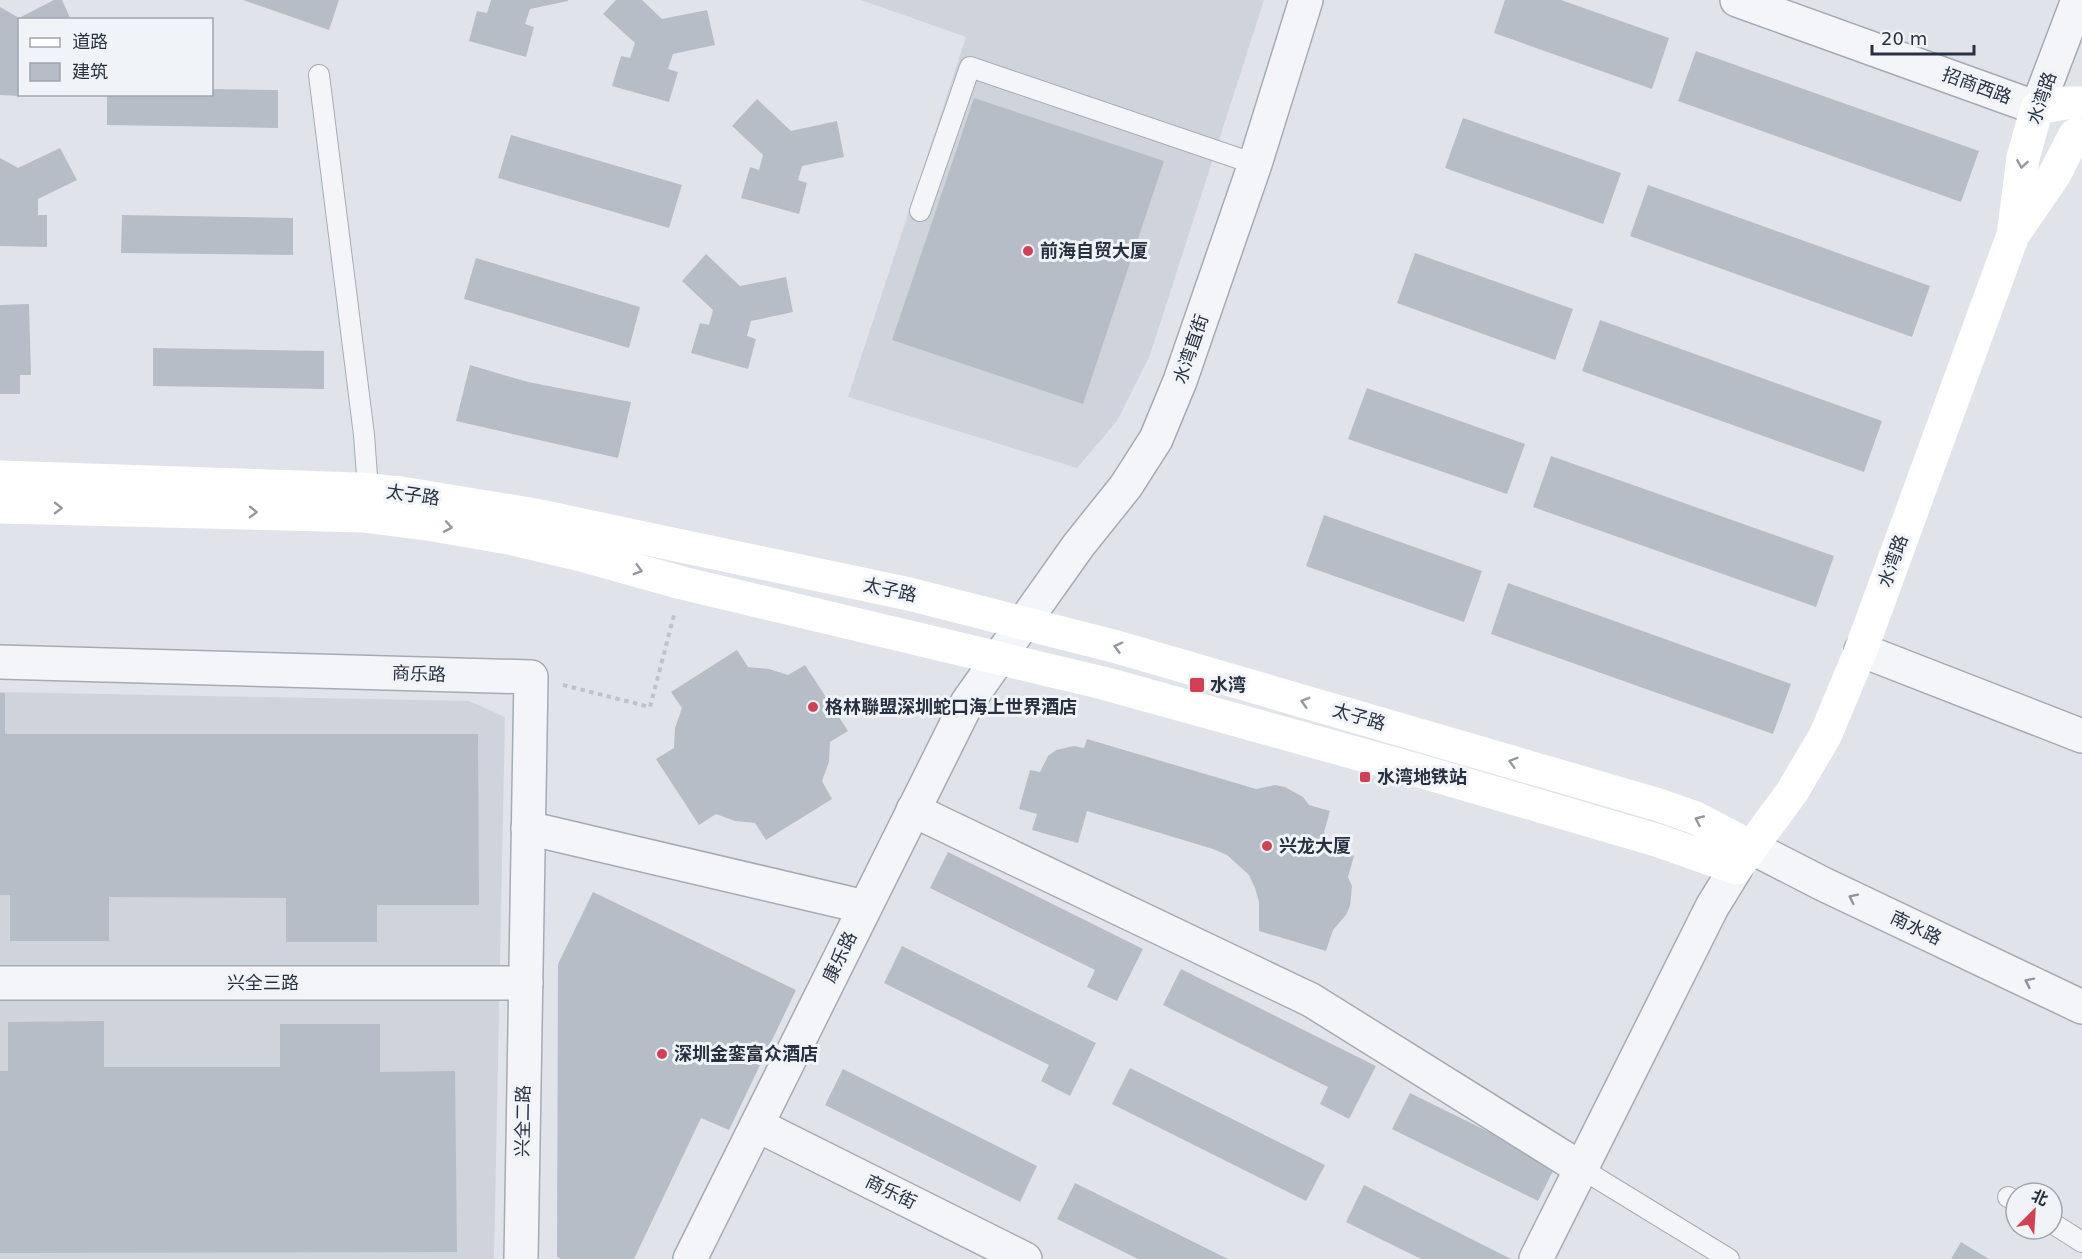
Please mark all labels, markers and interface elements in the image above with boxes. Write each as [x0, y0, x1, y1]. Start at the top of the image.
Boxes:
legend [18, 18, 213, 96]
scale bar [1872, 18, 1974, 56]
text: 20 m [1881, 28, 1927, 49]
text: 道路 [72, 31, 108, 52]
text: 建筑 [72, 61, 108, 82]
street label: 招商西路 [1940, 63, 2015, 108]
street label: 水湾路 [2023, 69, 2060, 127]
one-way arrow [2017, 160, 2029, 169]
place label: 前海自贸大厦 [1040, 240, 1148, 261]
marker: 前海自贸大厦 [1021, 244, 1035, 258]
street label: 水湾直街 [1169, 311, 1212, 386]
street label: 太子路 [385, 480, 441, 509]
one-way arrow [54, 502, 63, 515]
one-way arrow [249, 506, 258, 518]
one-way arrow [442, 520, 452, 533]
street label: 水湾路 [1873, 532, 1912, 590]
one-way arrow [632, 563, 643, 575]
street label: 太子路 [862, 574, 919, 605]
one-way arrow [1113, 642, 1123, 655]
street label: 商乐路 [392, 662, 446, 685]
place label: 水湾 [1210, 674, 1246, 695]
marker: 水湾 [1188, 676, 1206, 694]
place label: 格林聯盟深圳蛇口海上世界酒店 [825, 696, 1077, 717]
one-way arrow [1300, 696, 1310, 709]
street label: 太子路 [1330, 699, 1388, 734]
marker: 格林聯盟深圳蛇口海上世界酒店 [806, 700, 820, 714]
one-way arrow [1508, 757, 1519, 769]
place label: 水湾地铁站 [1377, 766, 1467, 787]
marker: 水湾地铁站 [1358, 770, 1372, 784]
one-way arrow [1694, 815, 1705, 827]
place label: 兴龙大厦 [1279, 835, 1351, 856]
marker: 兴龙大厦 [1260, 839, 1274, 853]
one-way arrow [1849, 894, 1860, 906]
street label: 南水路 [1887, 906, 1945, 949]
street label: 康乐路 [818, 928, 861, 986]
street label: 兴全三路 [227, 972, 299, 993]
one-way arrow [2025, 978, 2036, 990]
place label: 深圳金銮富众酒店 [674, 1043, 818, 1064]
marker: 深圳金銮富众酒店 [655, 1047, 669, 1061]
street label: 兴全二路 [511, 1085, 534, 1157]
street label: 商乐街 [862, 1170, 920, 1213]
north arrow [2004, 1181, 2064, 1241]
text: 北 [2029, 1186, 2051, 1210]

